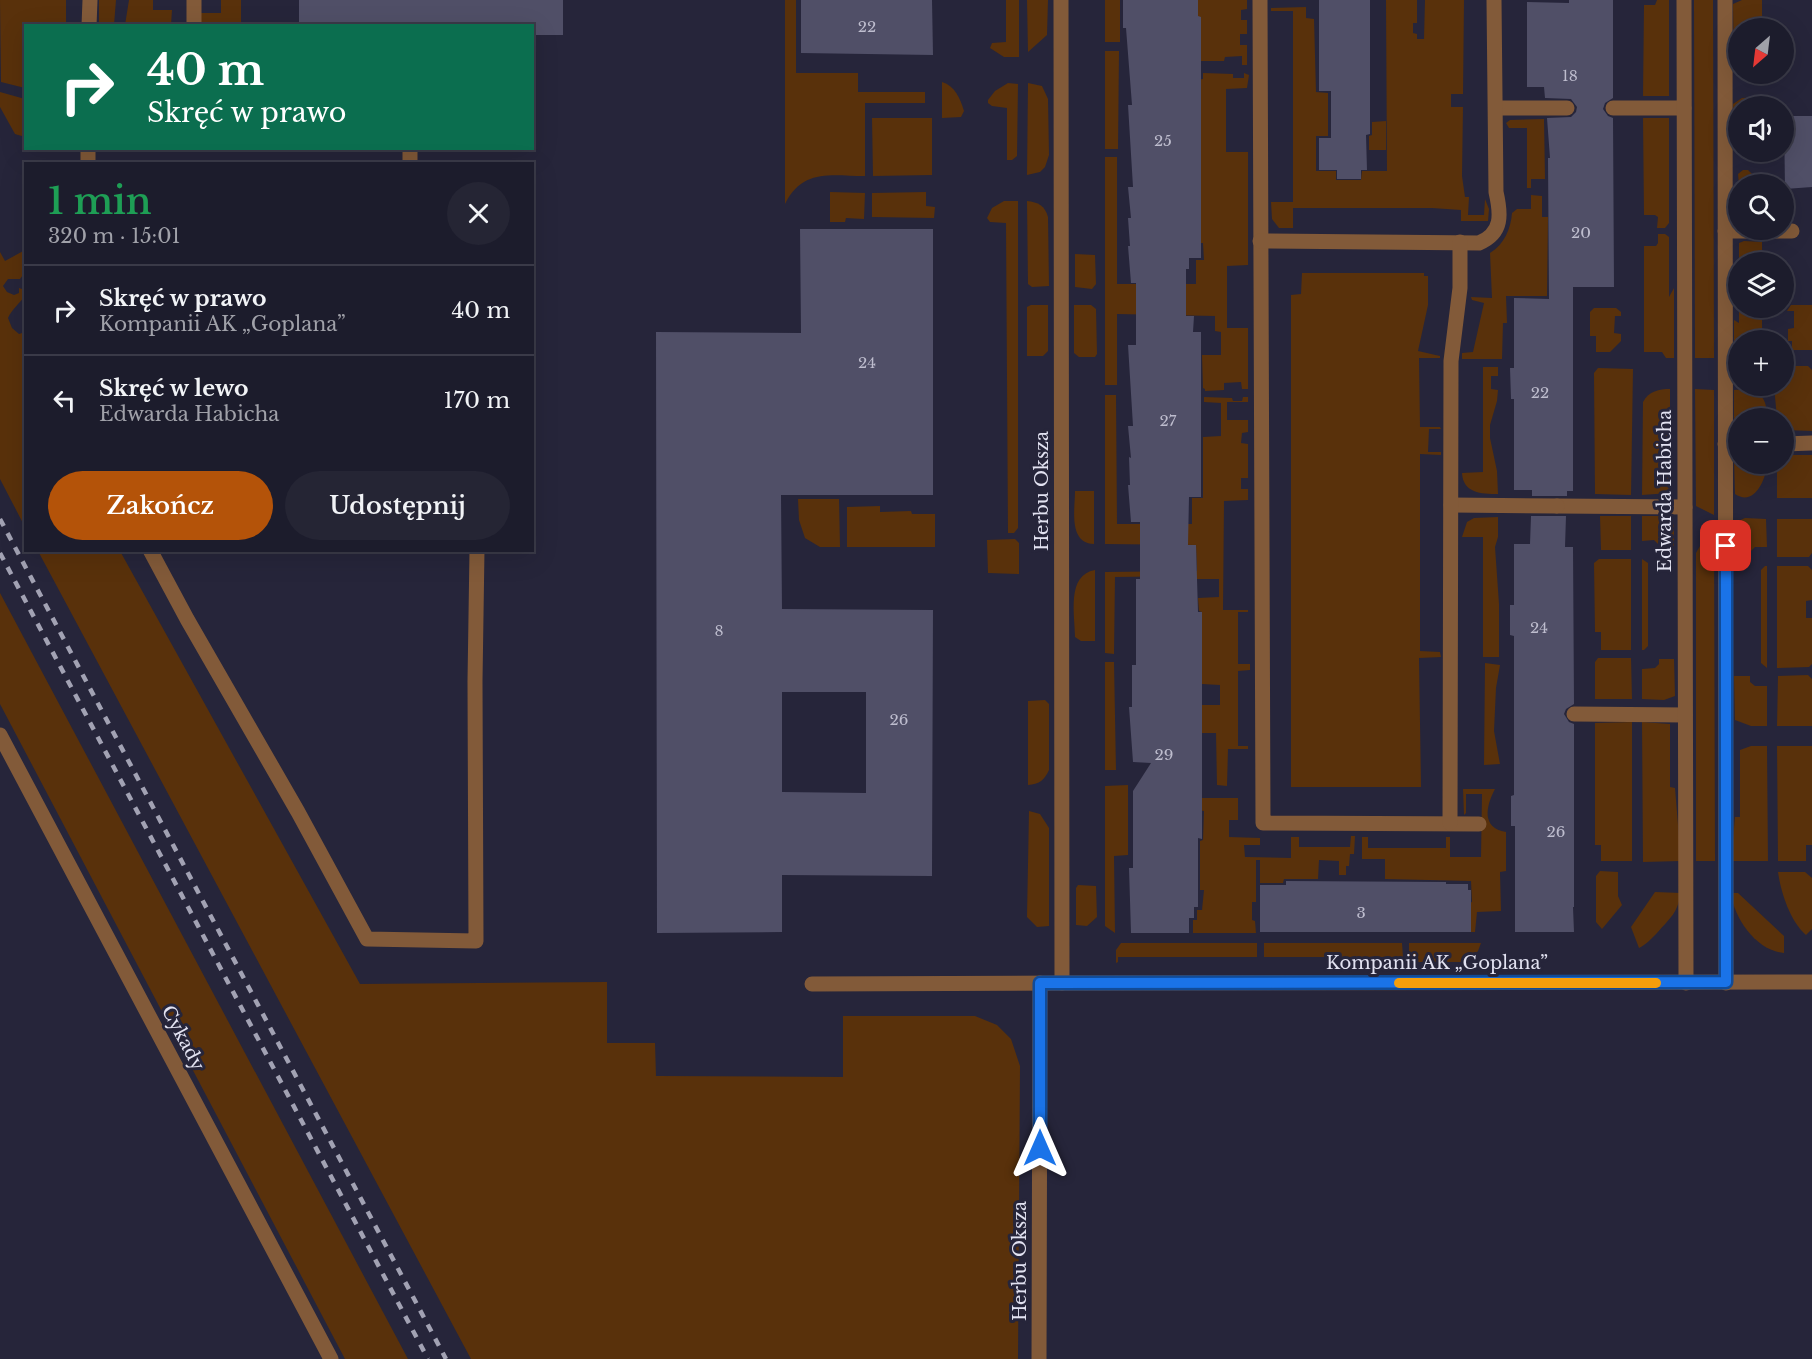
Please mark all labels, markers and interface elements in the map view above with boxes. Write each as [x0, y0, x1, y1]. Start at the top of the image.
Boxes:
house number: 22 [858, 17, 876, 36]
north arrow [1728, 18, 1794, 84]
map controls [1728, 18, 1794, 474]
text: 40 m [147, 44, 264, 96]
icon: right [48, 48, 126, 126]
house number: 18 [1562, 66, 1578, 85]
text: Skręć w prawo [147, 96, 346, 129]
button: sound [1728, 96, 1794, 162]
house number: 25 [1154, 131, 1172, 150]
button: search [1728, 174, 1794, 240]
text: 1 min [48, 179, 152, 224]
button: close [447, 182, 510, 245]
house number: 20 [1571, 223, 1591, 242]
text: 320 m · 15:01 [48, 224, 180, 248]
button: layers [1728, 252, 1794, 318]
text: Skręć w prawo [99, 285, 266, 312]
icon: right [48, 294, 81, 327]
text: 40 m [452, 297, 510, 324]
text: Kompanii AK „Goplana” [99, 312, 346, 336]
button: + [1728, 330, 1794, 396]
house number: 24 [858, 353, 876, 372]
text: Skręć w lewo [99, 375, 248, 402]
house number: 22 [1531, 383, 1549, 402]
icon: left [48, 384, 81, 417]
text: 170 m [444, 387, 510, 414]
text: Edwarda Habicha [99, 402, 279, 426]
button: − [1728, 408, 1794, 474]
street label: Edwarda Habicha [1654, 410, 1676, 572]
house number: 27 [1160, 411, 1177, 430]
street label: Herbu Oksza [1031, 431, 1053, 551]
button: Zakończ [48, 471, 273, 540]
button: Udostępnij [285, 471, 510, 540]
pin [1700, 520, 1751, 571]
icon: arrive [1709, 529, 1742, 562]
house number: 24 [1530, 618, 1548, 637]
house number: 8 [714, 621, 724, 640]
house number: 26 [890, 710, 908, 729]
house number: 29 [1155, 745, 1173, 764]
house number: 26 [1547, 822, 1565, 841]
house number: 3 [1356, 903, 1366, 922]
street label: Kompanii AK „Goplana” [1326, 952, 1548, 974]
street label: Cykady [157, 1002, 209, 1075]
position arrow [1008, 1116, 1072, 1180]
street label: Herbu Oksza [1009, 1201, 1031, 1321]

